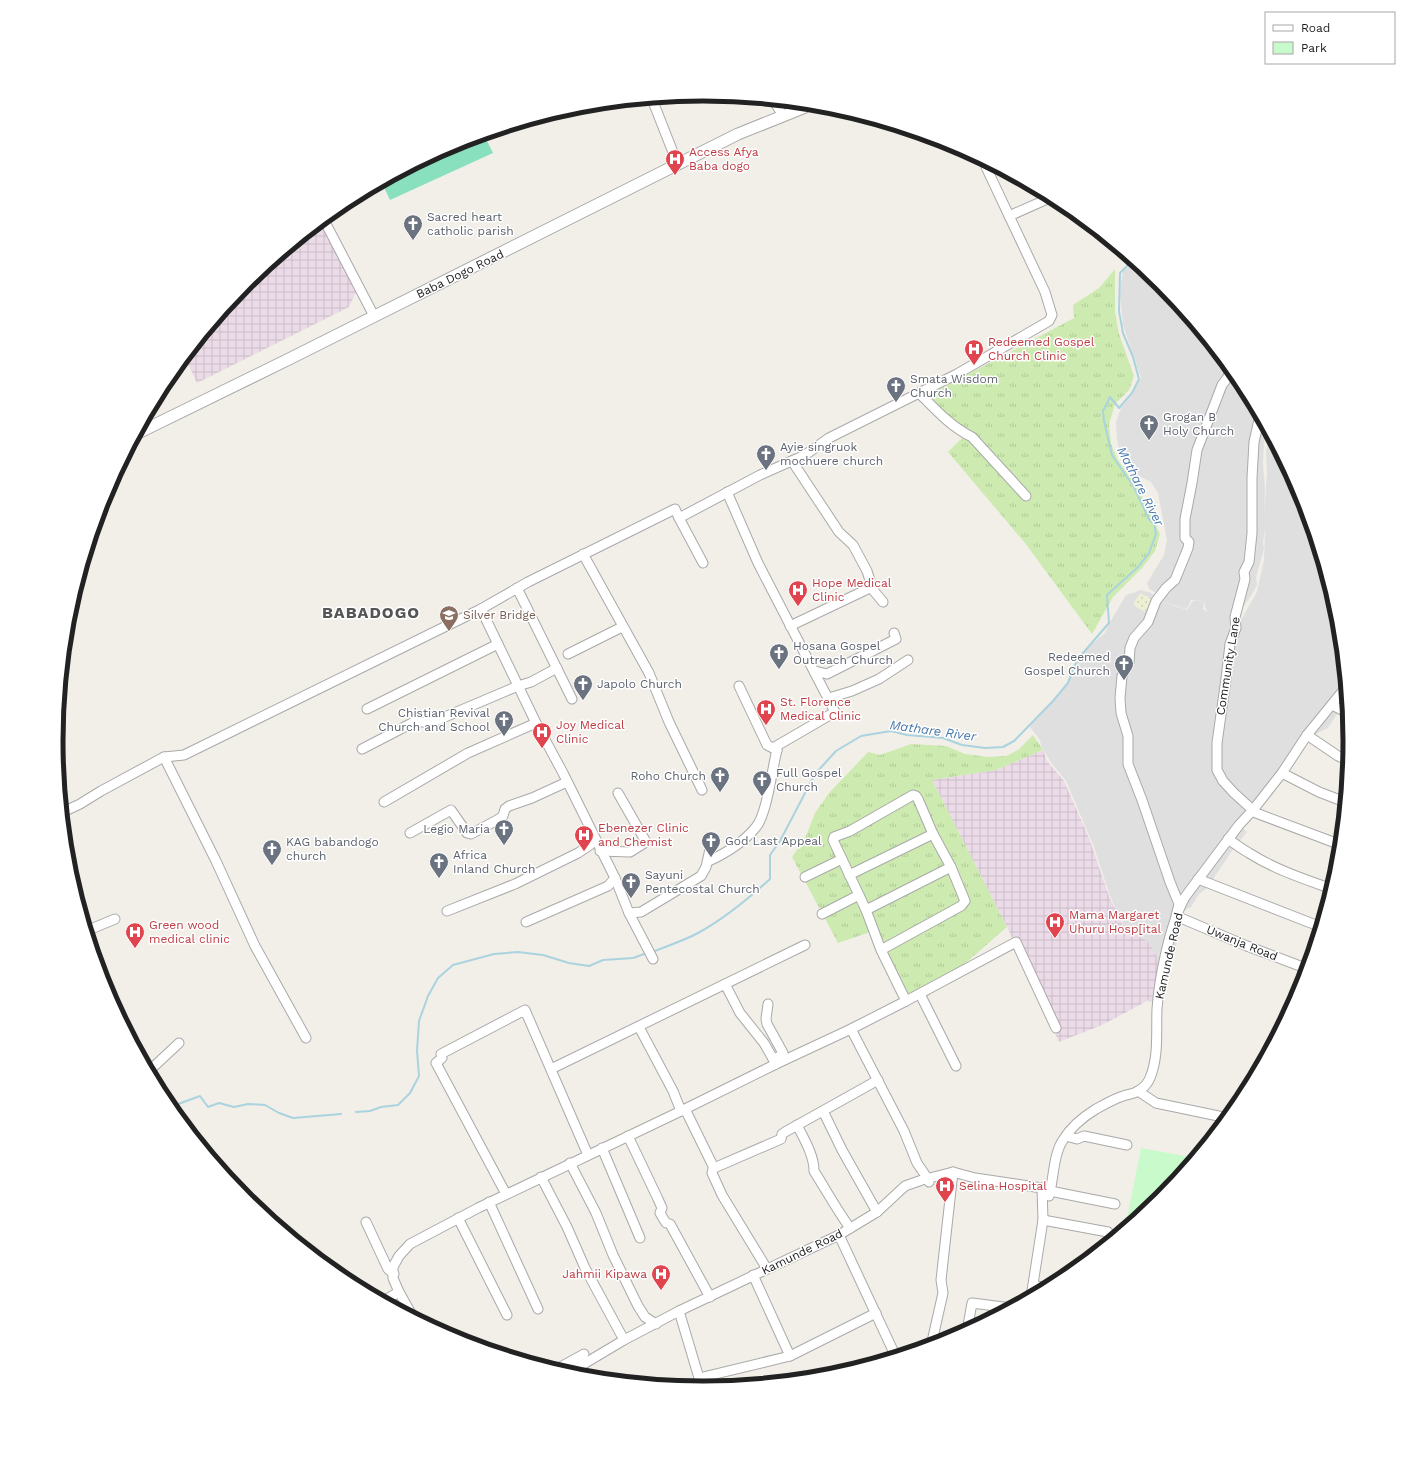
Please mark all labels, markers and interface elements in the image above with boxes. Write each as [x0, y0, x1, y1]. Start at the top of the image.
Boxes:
legend [1265, 12, 1395, 64]
text: Road [1301, 21, 1330, 35]
text: Park [1301, 41, 1327, 55]
place label: Access Afya Baba dogo [689, 145, 759, 173]
hospital icon: Access Afya Baba dogo [664, 148, 686, 176]
place label: Sacred heart catholic parish [427, 210, 514, 238]
church icon: Sacred heart catholic parish [402, 213, 424, 241]
street label: Baba Dogo Road [414, 247, 506, 301]
place label: Redeemed Gospel Church Clinic [988, 335, 1095, 363]
hospital icon: Redeemed Gospel Church Clinic [963, 338, 985, 366]
place label: Smata Wisdom Church [910, 372, 998, 400]
church icon: Smata Wisdom Church [885, 375, 907, 403]
place label: Grogan B Holy Church [1163, 410, 1234, 438]
church icon: Grogan B Holy Church [1138, 413, 1160, 441]
place label: Ayie singruok mochuere church [780, 440, 883, 468]
church icon: Ayie singruok mochuere church [755, 443, 777, 471]
water label: Mathare River [1114, 444, 1167, 529]
place label: Hope Medical Clinic [812, 576, 892, 604]
hospital icon: Hope Medical Clinic [787, 579, 809, 607]
district label: BABADOGO [322, 603, 420, 622]
school or university icon: Silver Bridge [438, 604, 460, 632]
place label: Silver Bridge [463, 608, 536, 622]
street label: Community Lane [1213, 616, 1243, 716]
place label: Hosana Gospel Outreach Church [793, 639, 893, 667]
church icon: Hosana Gospel Outreach Church [768, 642, 790, 670]
place label: Redeemed Gospel Church [1024, 650, 1110, 678]
church icon: Redeemed Gospel Church [1113, 653, 1135, 681]
church icon: Japolo Church [572, 673, 594, 701]
place label: Japolo Church [597, 677, 682, 691]
place label: St. Florence Medical Clinic [780, 695, 861, 723]
hospital icon: St. Florence Medical Clinic [755, 698, 777, 726]
place label: Chistian Revival Church and School [378, 706, 490, 734]
church icon: Chistian Revival Church and School [493, 709, 515, 737]
water label: Mathare River [889, 717, 978, 744]
place label: Joy Medical Clinic [556, 718, 625, 746]
hospital icon: Joy Medical Clinic [531, 721, 553, 749]
church icon: Roho Church [709, 765, 731, 793]
place label: Full Gospel Church [776, 766, 842, 794]
place label: Roho Church [630, 769, 706, 783]
church icon: Full Gospel Church [751, 769, 773, 797]
church icon: Legio Maria [493, 818, 515, 846]
place label: Ebenezer Clinic and Chemist [598, 821, 689, 849]
place label: Legio Maria [423, 822, 490, 836]
hospital icon: Ebenezer Clinic and Chemist [573, 824, 595, 852]
church icon: God Last Appeal [700, 830, 722, 858]
place label: God Last Appeal [725, 834, 822, 848]
place label: KAG babandogo church [286, 835, 379, 863]
church icon: KAG babandogo church [261, 838, 283, 866]
place label: Africa Inland Church [453, 848, 535, 876]
church icon: Africa Inland Church [428, 851, 450, 879]
place label: Sayuni Pentecostal Church [645, 868, 760, 896]
church icon: Sayuni Pentecostal Church [620, 871, 642, 899]
place label: Mama Margaret Uhuru Hosp[ital [1069, 908, 1162, 936]
hospital icon: Mama Margaret Uhuru Hosp[ital [1044, 911, 1066, 939]
street label: Kamunde Road [1152, 911, 1186, 1001]
place label: Green wood medical clinic [149, 918, 230, 946]
hospital icon: Green wood medical clinic [124, 921, 146, 949]
street label: Uwanja Road [1204, 922, 1280, 964]
hospital icon: Selina Hospital [934, 1175, 956, 1203]
place label: Selina Hospital [959, 1179, 1047, 1193]
street label: Kamunde Road [759, 1226, 845, 1278]
hospital icon: Jahmii Kipawa [650, 1263, 672, 1291]
place label: Jahmii Kipawa [562, 1267, 647, 1281]

